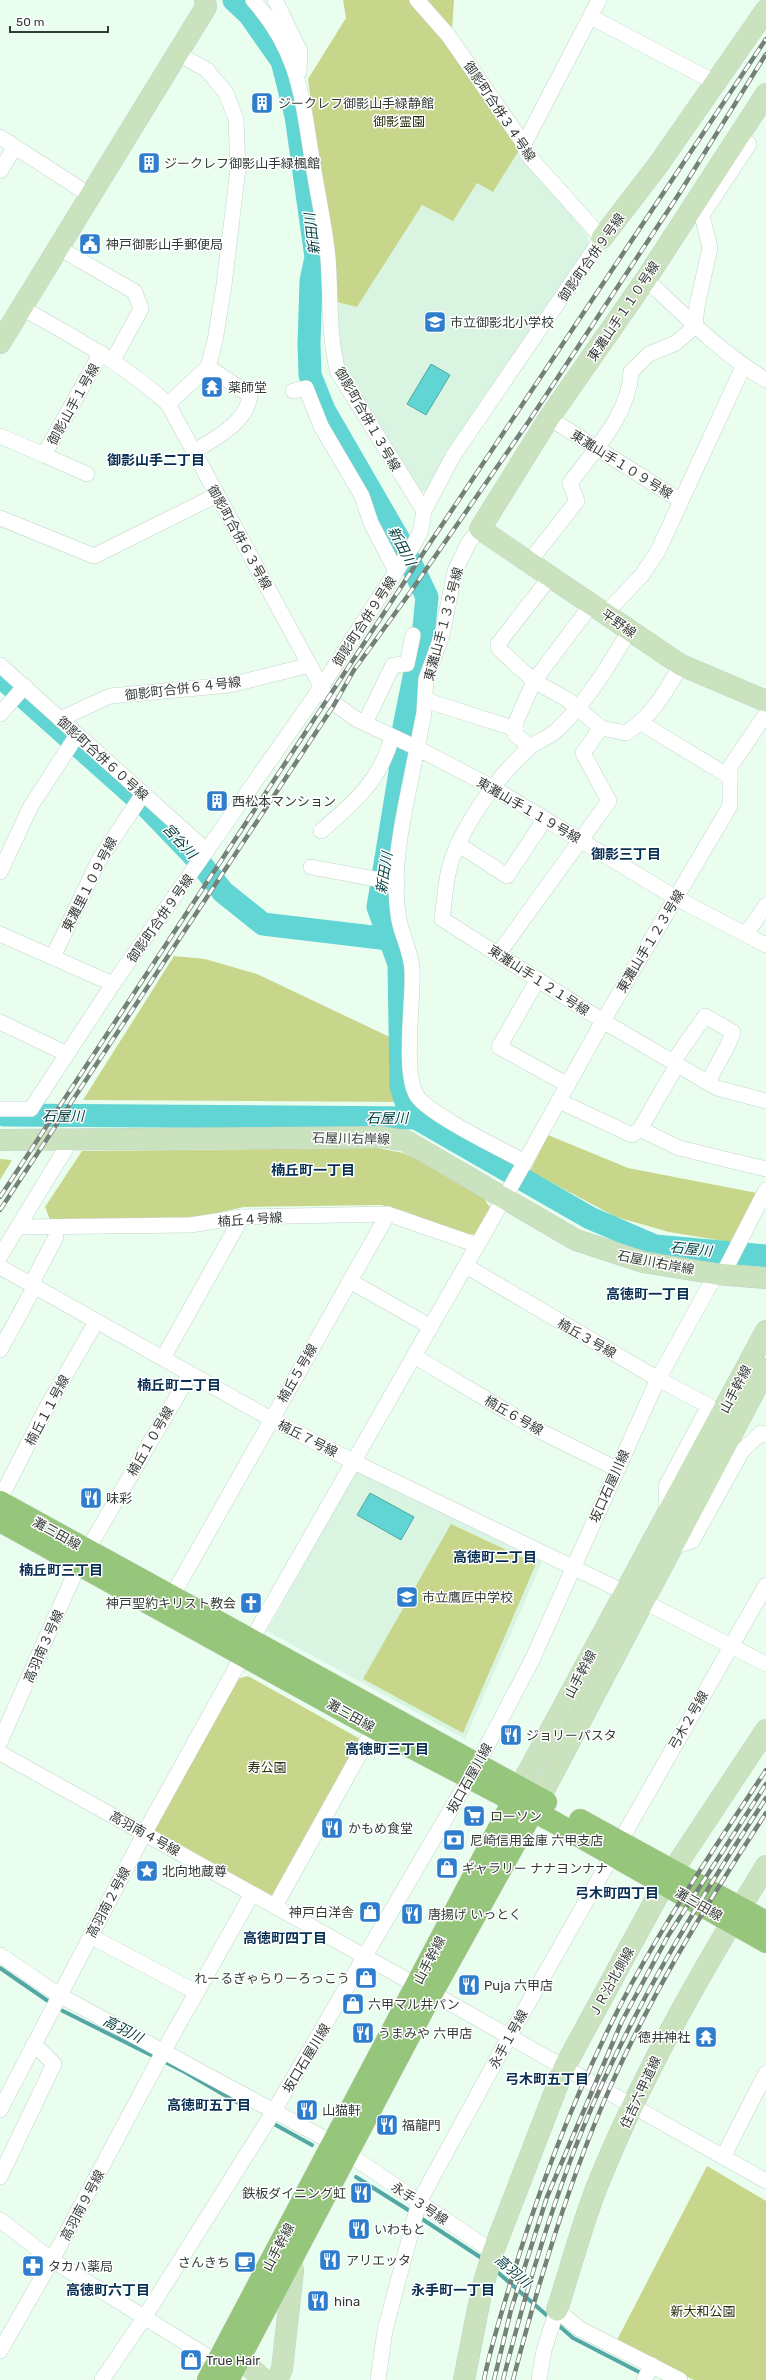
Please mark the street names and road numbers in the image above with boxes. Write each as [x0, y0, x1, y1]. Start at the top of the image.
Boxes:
street label: 御影町合併３４号線 [461, 59, 539, 164]
street label: 御影町合併９号線 [555, 210, 627, 304]
street label: 東灘山手１１０号線 [584, 259, 662, 364]
street label: 御影山手１号線 [45, 361, 102, 448]
street label: 御影町合併１３号線 [332, 365, 403, 474]
street label: 東灘山手１０９号線 [568, 427, 675, 502]
street label: 御影町合併６３号線 [205, 482, 274, 592]
street label: 東灘山手１３３号線 [421, 566, 466, 683]
street label: 御影町合併９号線 [330, 574, 399, 669]
street label: 平野線 [598, 606, 639, 641]
street label: 御影町合併６４号線 [124, 674, 242, 703]
street label: 御影町合併６０号線 [54, 714, 151, 803]
street label: 東灘山手１１９号線 [474, 775, 583, 846]
street label: 東灘里１０９号線 [59, 834, 120, 934]
street label: 御影町合併９号線 [124, 871, 196, 965]
street label: 東灘山手１２３号線 [614, 887, 687, 995]
street label: 東灘山手１２１号線 [486, 942, 592, 1019]
street label: 石屋川右岸線 [312, 1130, 390, 1147]
street label: 楠丘４号線 [217, 1210, 283, 1229]
street label: 石屋川右岸線 [616, 1248, 696, 1277]
street label: 楠丘３号線 [555, 1316, 619, 1361]
street label: 楠丘５号線 [275, 1341, 320, 1405]
street label: 山手幹線 [717, 1363, 754, 1416]
street label: 楠丘１１号線 [23, 1372, 72, 1448]
street label: 楠丘６号線 [482, 1393, 546, 1438]
street label: 楠丘１０号線 [124, 1404, 176, 1479]
street label: 楠丘７号線 [275, 1417, 340, 1460]
street label: 坂口石屋川線 [587, 1448, 632, 1525]
street label: 灘三田線 [30, 1514, 83, 1553]
street label: 高羽南３号線 [21, 1608, 66, 1685]
street label: 山手幹線 [562, 1648, 599, 1701]
street label: 弓木２号線 [666, 1688, 711, 1752]
street label: 灘三田線 [324, 1696, 377, 1735]
street label: 坂口石屋川線 [444, 1740, 495, 1816]
street label: 高羽南４号線 [107, 1808, 183, 1859]
street label: 高羽南２号線 [84, 1864, 133, 1940]
street label: 灘三田線 [672, 1885, 725, 1924]
street label: 山手幹線 [411, 1934, 448, 1987]
street label: ＪＲ沿北側線 [586, 1944, 637, 2020]
street label: 永手１号線 [486, 2007, 531, 2071]
street label: 坂口石屋川線 [280, 2021, 333, 2096]
street label: 住吉六甲道線 [617, 2054, 664, 2131]
street label: 高羽南９号線 [58, 2167, 107, 2243]
street label: 永手３号線 [389, 2179, 451, 2228]
street label: 山手幹線 [260, 2221, 297, 2274]

